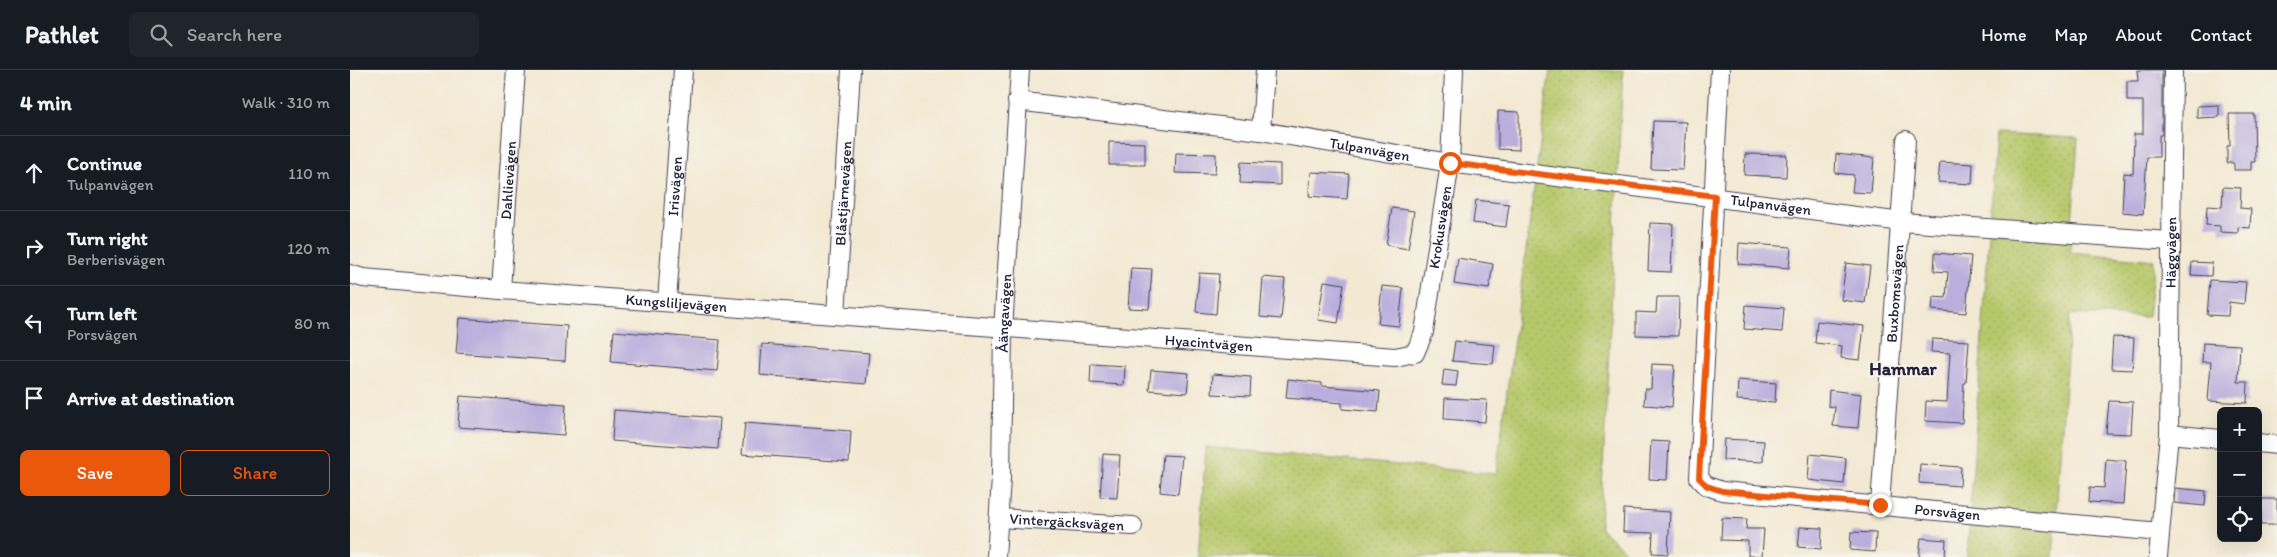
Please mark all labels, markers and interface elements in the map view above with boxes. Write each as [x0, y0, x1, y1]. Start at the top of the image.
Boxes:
search box [129, 12, 479, 57]
text: Pathlet [25, 20, 99, 49]
icon: search [147, 21, 175, 49]
text: Search here [187, 23, 282, 46]
text: Home [1981, 24, 2027, 46]
text: Map [2055, 24, 2088, 46]
text: About [2116, 24, 2162, 46]
text: Contact [2190, 24, 2252, 46]
text: 4 min [20, 90, 72, 115]
text: Walk · 310 m [242, 93, 330, 112]
street label: Tulpanvägen [1328, 134, 1412, 165]
street label: Dahlievägen [497, 140, 520, 220]
street label: Blåstjärnevägen [831, 140, 856, 246]
text: Continue [67, 152, 142, 175]
route start [1439, 152, 1462, 175]
street label: Irisvägen [664, 156, 686, 217]
icon: ahead [20, 159, 48, 187]
text: 110 m [288, 164, 330, 183]
text: Tulpanvägen [67, 175, 154, 194]
street label: Krokusvägen [1425, 184, 1455, 270]
street label: Tulpanvägen [1729, 191, 1813, 219]
street label: Häggvägen [2162, 217, 2180, 288]
text: Turn right [67, 227, 148, 250]
icon: right [20, 234, 48, 262]
text: 120 m [287, 239, 330, 258]
street label: Buxbomsvägen [1883, 243, 1908, 343]
text: Berberisvägen [67, 250, 165, 269]
street label: Åängavägen [994, 273, 1016, 353]
street label: Kungsliljevägen [625, 290, 728, 316]
text: Turn left [67, 302, 137, 325]
icon: left [20, 309, 48, 337]
text: 80 m [294, 314, 330, 333]
text: Porsvägen [67, 325, 137, 344]
street label: Hyacintvägen [1164, 331, 1254, 355]
district label: Hammar [1869, 358, 1938, 380]
icon: arrive [20, 384, 48, 412]
text: Arrive at destination [67, 387, 234, 410]
map controls [2217, 407, 2262, 542]
button: + [2217, 407, 2262, 452]
button: Save [20, 450, 170, 496]
button: Share [180, 450, 330, 496]
button: − [2217, 452, 2262, 497]
route end [1869, 494, 1892, 517]
button: locate [2217, 497, 2262, 542]
street label: Porsvägen [1914, 500, 1981, 524]
street label: Vintergäcksvägen [1009, 510, 1125, 534]

